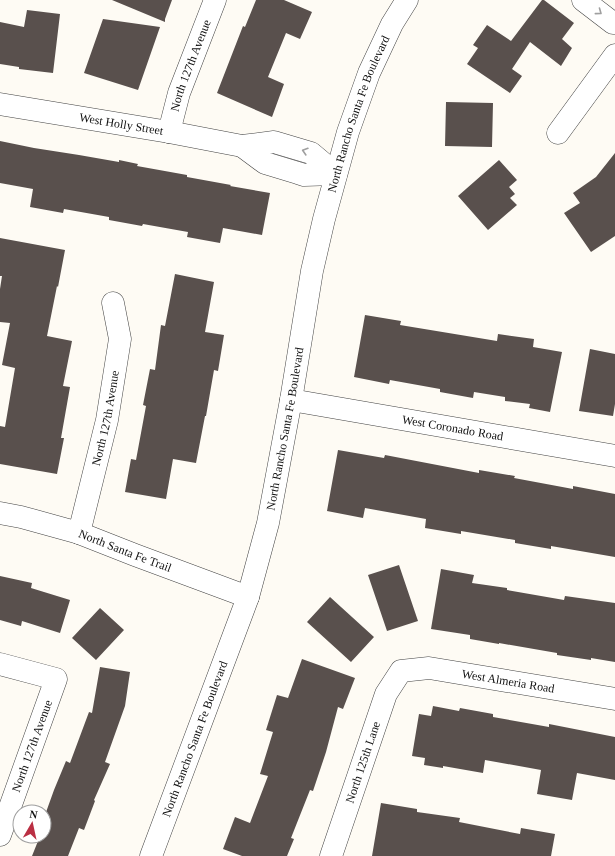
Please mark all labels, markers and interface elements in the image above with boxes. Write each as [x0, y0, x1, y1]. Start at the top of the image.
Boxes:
one-way arrow [594, 7, 601, 14]
street label: North 127th Avenue [168, 17, 214, 113]
street label: North Rancho Santa Fe Boulevard [325, 33, 393, 194]
street label: West Holly Street [78, 110, 165, 138]
one-way arrow [302, 147, 309, 156]
street label: North Rancho Santa Fe Boulevard [264, 346, 306, 511]
street label: North 127th Avenue [89, 369, 122, 467]
street label: West Coronado Road [401, 412, 504, 444]
street label: North Santa Fe Trail [77, 527, 174, 575]
street label: North Rancho Santa Fe Boulevard [159, 659, 230, 819]
street label: West Almeria Road [461, 667, 556, 696]
street label: North 127th Avenue [9, 698, 55, 794]
street label: North 125th Lane [342, 720, 383, 805]
north arrow [12, 804, 52, 844]
text: N [29, 808, 38, 821]

